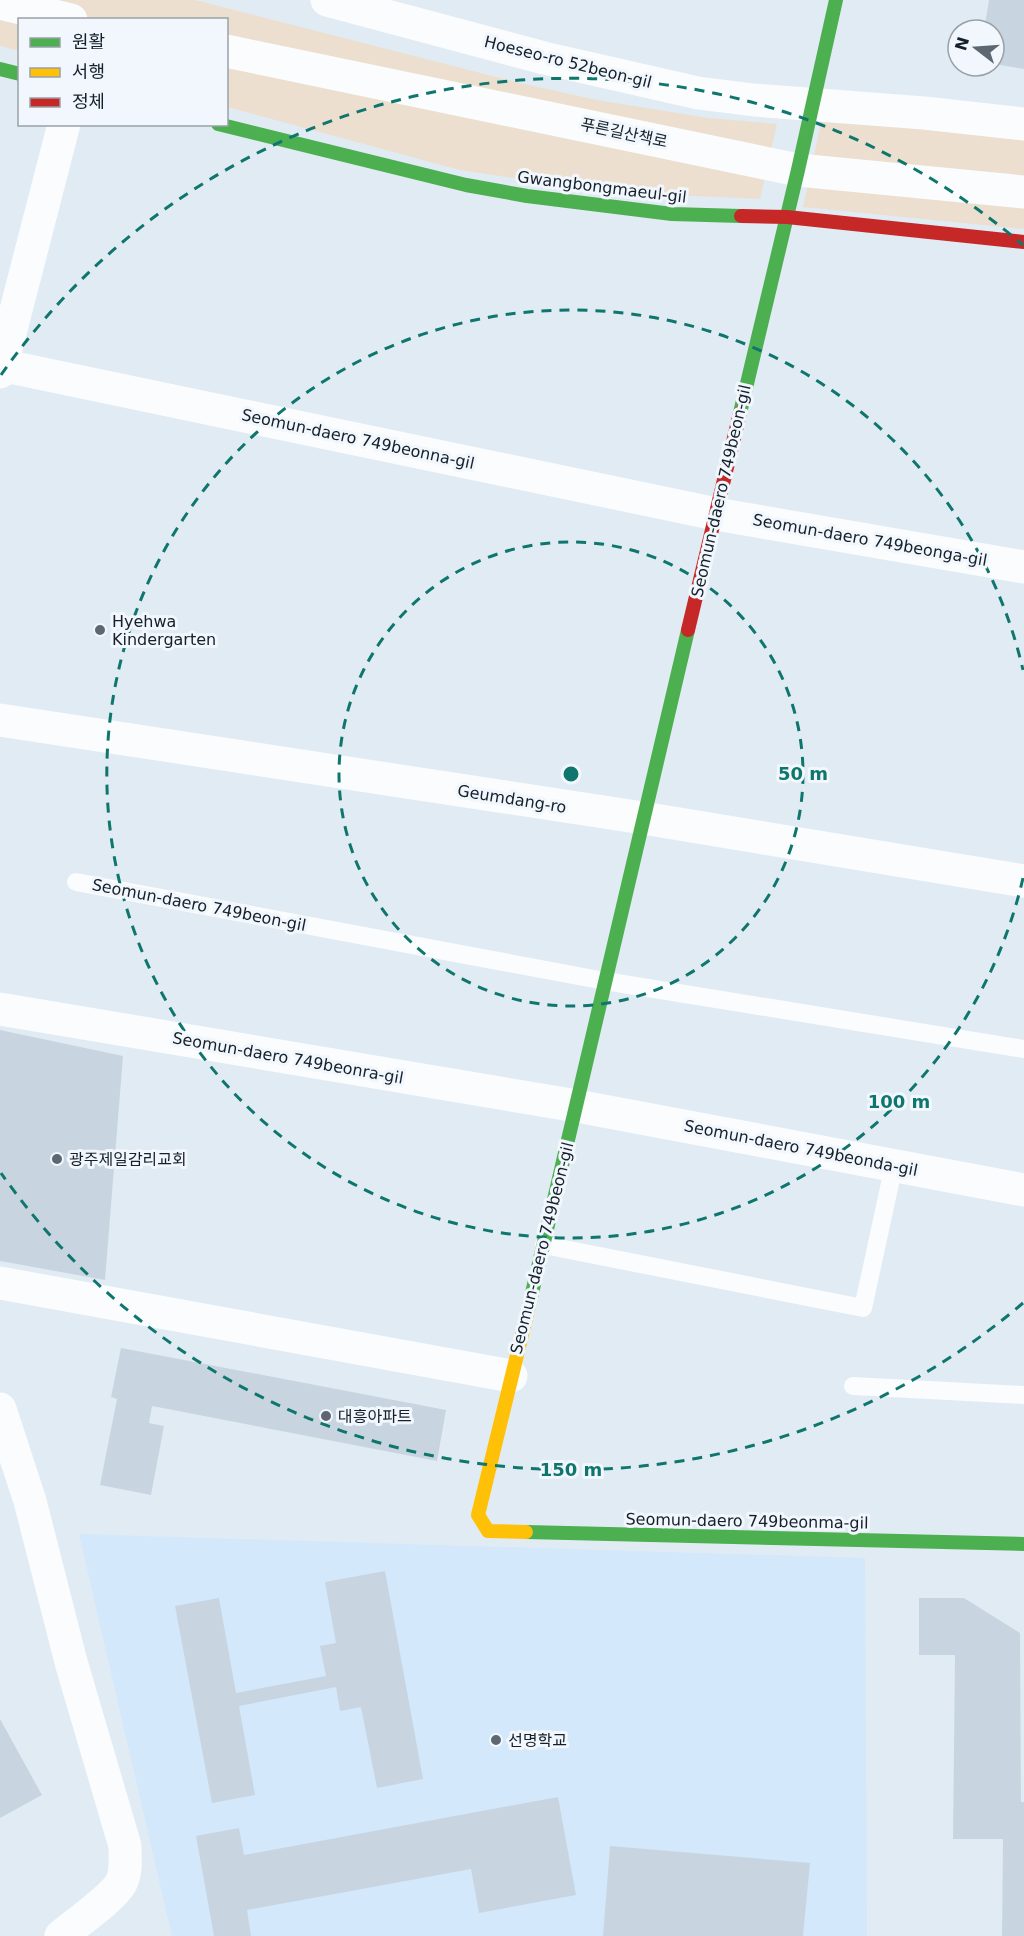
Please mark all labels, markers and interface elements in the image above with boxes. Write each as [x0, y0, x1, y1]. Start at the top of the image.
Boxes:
legend [18, 18, 228, 126]
north arrow [946, 18, 1006, 78]
text: 원활 [72, 31, 105, 52]
street label: Hoeseo-ro 52beon-gil [482, 32, 654, 92]
text: N [951, 35, 973, 53]
text: 서행 [72, 61, 105, 82]
text: 정체 [72, 91, 105, 112]
street label: 푸른길산책로 [579, 115, 669, 152]
street label: Gwangbongmaeul-gil [516, 167, 688, 207]
street label: Seomun-daero 749beon-gil [687, 383, 755, 599]
street label: Seomun-daero 749beonna-gil [240, 405, 476, 473]
street label: Seomun-daero 749beonga-gil [751, 510, 989, 570]
place label: Hyehwa Kindergarten [112, 612, 216, 649]
marker: Hyehwa Kindergarten [93, 623, 107, 637]
text: 50 m [778, 763, 828, 784]
centre of rings [561, 764, 581, 784]
street label: Geumdang-ro [456, 781, 568, 817]
street label: Seomun-daero 749beon-gil [90, 875, 308, 935]
street label: Seomun-daero 749beonra-gil [171, 1028, 405, 1088]
text: 100 m [868, 1091, 930, 1112]
street label: Seomun-daero 749beonda-gil [683, 1116, 919, 1180]
street label: Seomun-daero 749beon-gil [506, 1140, 578, 1356]
place label: 광주제일감리교회 [69, 1150, 187, 1169]
marker: 광주제일감리교회 [50, 1152, 64, 1166]
place label: 대흥아파트 [338, 1407, 412, 1426]
marker: 대흥아파트 [319, 1409, 333, 1423]
text: 150 m [540, 1459, 602, 1480]
street label: Seomun-daero 749beonma-gil [625, 1509, 869, 1533]
place label: 선명학교 [508, 1731, 567, 1750]
marker: 선명학교 [489, 1733, 503, 1747]

